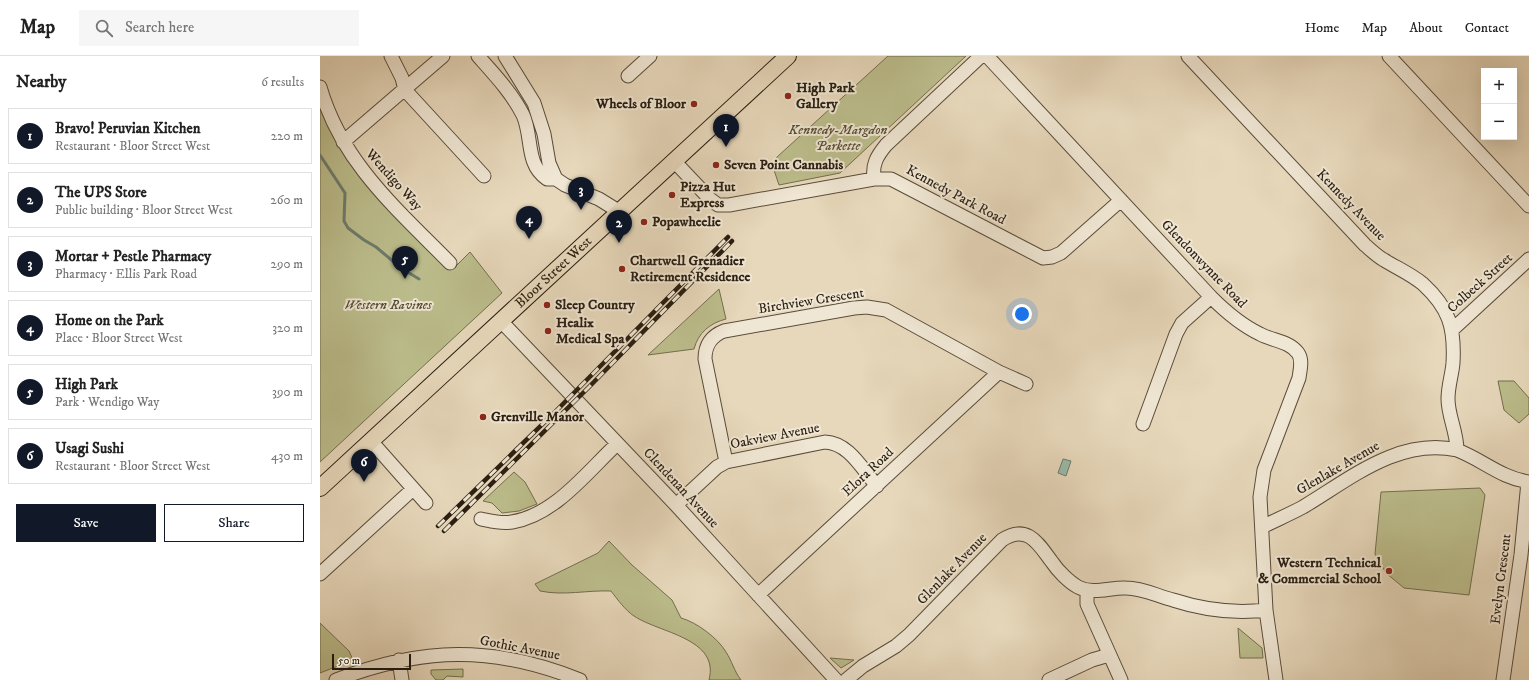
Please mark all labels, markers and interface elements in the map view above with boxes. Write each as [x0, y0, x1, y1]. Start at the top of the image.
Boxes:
search box [79, 10, 359, 46]
text: Map [20, 16, 55, 39]
icon: search [93, 17, 115, 39]
text: Search here [125, 18, 194, 37]
text: Home [1305, 19, 1339, 37]
text: Map [1361, 19, 1387, 37]
text: About [1409, 19, 1443, 37]
text: Contact [1465, 19, 1509, 37]
map controls [1481, 68, 1517, 140]
button: + [1481, 68, 1517, 104]
text: Nearby [16, 71, 66, 93]
text: 6 results [261, 74, 304, 90]
place label: High Park Gallery [796, 79, 856, 113]
marker: High Park Gallery [783, 91, 793, 101]
place label: Wheels of Bloor [595, 95, 687, 113]
marker: Wheels of Bloor [689, 99, 699, 109]
button: − [1481, 104, 1517, 140]
pin: 1 [713, 114, 739, 147]
text: Bravo! Peruvian Kitchen [55, 119, 201, 138]
park label: Kennedy-Margdon Parkette [788, 121, 887, 155]
text: 1 [28, 128, 32, 144]
text: 220 m [271, 128, 303, 144]
text: Restaurant · Bloor Street West [55, 138, 210, 154]
street label: Wendigo Way [361, 145, 427, 215]
place label: Seven Point Cannabis [724, 156, 843, 174]
marker: Seven Point Cannabis [711, 160, 721, 170]
street label: Kennedy Park Road [903, 161, 1009, 229]
street label: Kennedy Avenue [1312, 165, 1390, 245]
pin: 3 [568, 177, 594, 210]
place label: Pizza Hut Express [680, 178, 736, 212]
text: The UPS Store [55, 183, 147, 202]
marker: Pizza Hut Express [667, 190, 677, 200]
text: 2 [27, 192, 33, 208]
text: 260 m [270, 192, 303, 208]
text: Public building · Bloor Street West [55, 202, 233, 218]
pin: 4 [516, 206, 542, 239]
pin: 2 [606, 210, 632, 243]
place label: Popawheelie [652, 213, 721, 231]
street label: Glendonwynne Road [1157, 216, 1251, 312]
marker: Popawheelie [639, 217, 649, 227]
street label: Bloor Street West [512, 232, 596, 312]
pin: 5 [392, 246, 418, 279]
text: Mortar + Pestle Pharmacy [55, 247, 211, 266]
street label: Colbeck Street [1444, 249, 1517, 317]
place label: Chartwell Grenadier Retirement Residence [630, 252, 751, 286]
text: 3 [28, 256, 32, 272]
text: 290 m [271, 256, 303, 272]
marker: Chartwell Grenadier Retirement Residence [617, 264, 627, 274]
text: Pharmacy · Ellis Park Road [55, 266, 197, 282]
street label: Birchview Crescent [757, 284, 866, 318]
park label: Western Ravines [344, 296, 432, 314]
place label: Sleep Country [555, 296, 635, 314]
marker: Sleep Country [542, 300, 552, 310]
your location [1012, 304, 1032, 324]
text: Home on the Park [55, 311, 164, 330]
place label: Healix Medical Spa [556, 314, 626, 348]
text: 4 [26, 320, 34, 336]
text: 320 m [272, 320, 303, 336]
marker: Healix Medical Spa [543, 326, 553, 336]
text: Place · Bloor Street West [55, 330, 183, 346]
text: High Park [55, 375, 118, 394]
text: 5 [27, 384, 33, 400]
text: 390 m [272, 384, 303, 400]
text: Park · Wendigo Way [55, 394, 159, 410]
place label: Grenville Manor [491, 408, 585, 426]
marker: Grenville Manor [478, 412, 488, 422]
street label: Oakview Avenue [729, 418, 821, 453]
street label: Glenlake Avenue [1293, 437, 1383, 499]
text: Usagi Sushi [55, 439, 124, 458]
street label: Clendenan Avenue [639, 444, 723, 532]
street label: Elora Road [838, 444, 898, 500]
text: 6 [27, 448, 33, 464]
text: 430 m [271, 448, 303, 464]
pin: 6 [351, 449, 377, 482]
text: Restaurant · Bloor Street West [55, 458, 210, 474]
button: Save [16, 504, 156, 542]
button: Share [164, 504, 304, 542]
street label: Glenlake Avenue [913, 529, 991, 609]
street label: Evelyn Crescent [1487, 532, 1516, 625]
place label: Western Technical & Commercial School [1258, 554, 1382, 588]
marker: Western Technical & Commercial School [1384, 566, 1394, 576]
street label: Gothic Avenue [478, 631, 562, 665]
scale bar [332, 652, 411, 671]
text: 50 m [338, 654, 360, 668]

